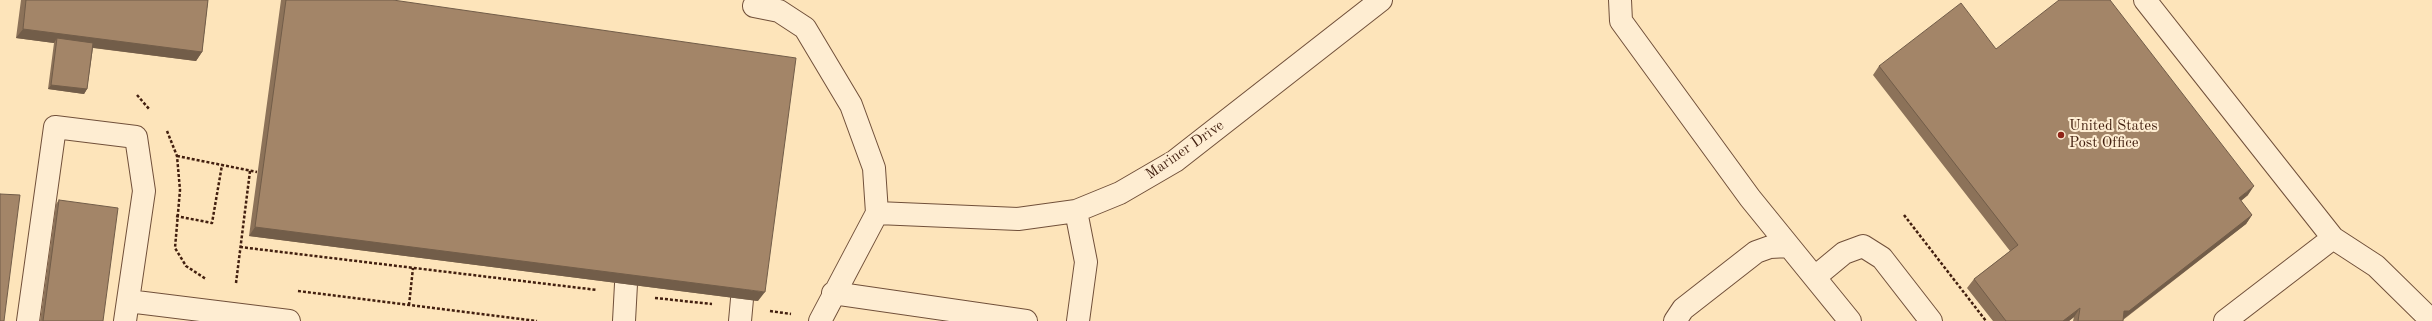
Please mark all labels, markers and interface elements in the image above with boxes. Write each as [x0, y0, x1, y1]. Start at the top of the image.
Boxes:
street label: Mariner Drive [1142, 116, 1228, 184]
place label: United States Post Office [2069, 117, 2158, 152]
marker: United States Post Office [2056, 130, 2066, 140]

